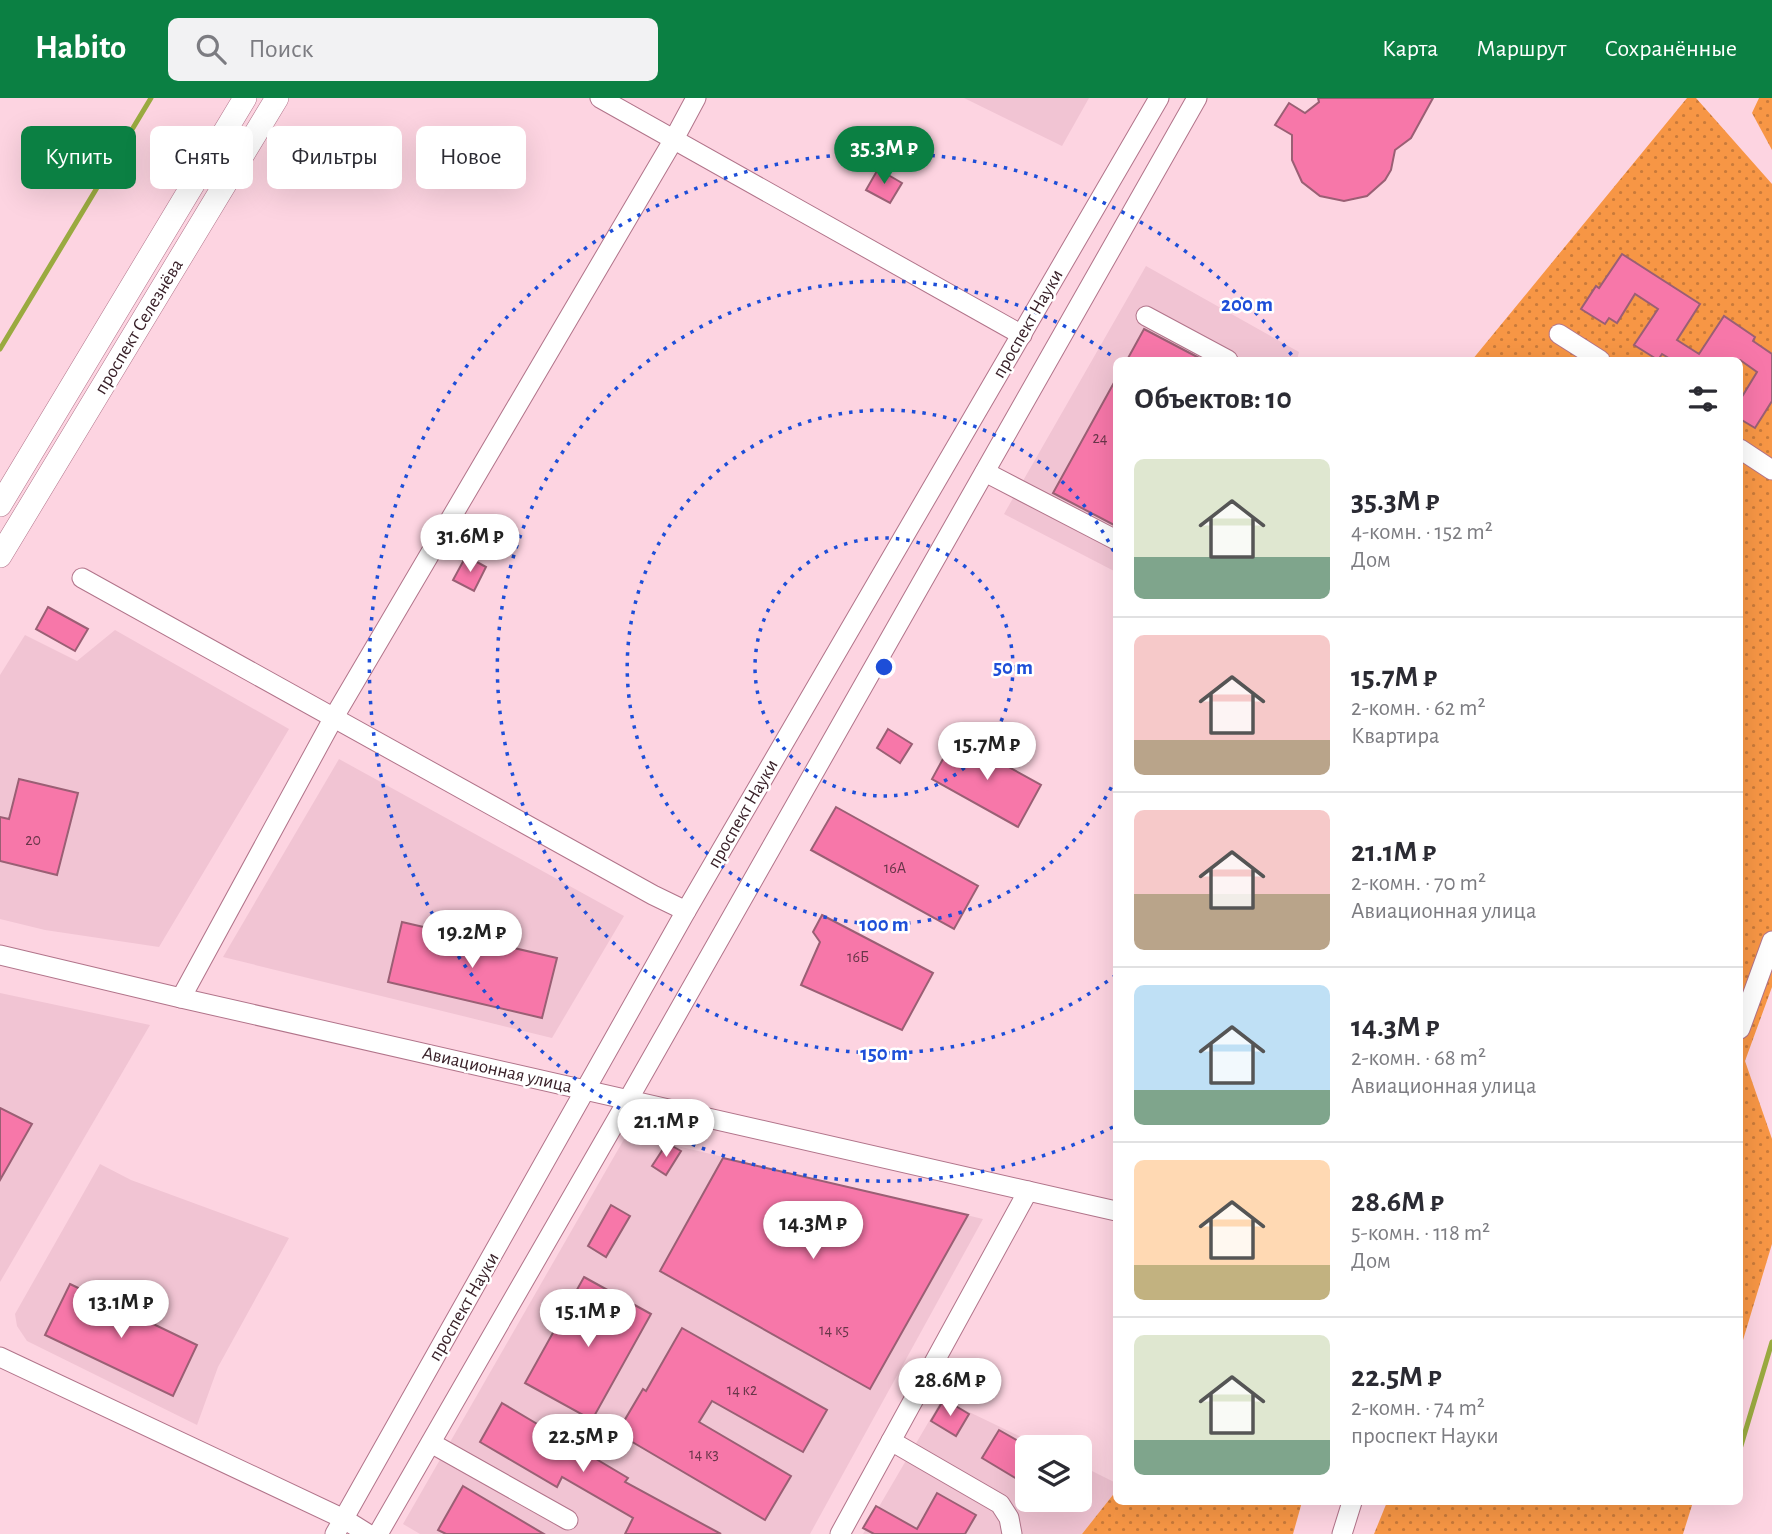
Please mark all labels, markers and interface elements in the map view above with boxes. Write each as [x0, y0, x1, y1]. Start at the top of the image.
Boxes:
search box [168, 18, 658, 81]
icon: search [192, 30, 230, 68]
text: Habito [35, 32, 126, 65]
text: Поиск [248, 36, 313, 62]
text: Карта [1382, 37, 1438, 61]
text: Маршрут [1476, 37, 1566, 61]
text: Сохранённые [1604, 37, 1737, 61]
chip: Купить [21, 126, 136, 189]
chip: Снять [150, 126, 253, 189]
chip: Фильтры [267, 126, 402, 189]
chip: Новое [416, 126, 526, 189]
pin: 35.3M ₽ [819, 126, 949, 186]
text: 35.3M ₽ [850, 137, 918, 160]
street label: проспект Селезнёва [91, 256, 187, 398]
street label: проспект Науки [989, 266, 1067, 382]
text: 200 m [1221, 294, 1273, 315]
icon: filters [1684, 380, 1722, 418]
text: Объектов: 10 [1134, 384, 1292, 414]
house number: 24 [1093, 430, 1108, 446]
text: 35.3M ₽ [1351, 486, 1439, 516]
icon: home [1190, 487, 1274, 571]
pin: 31.6M ₽ [405, 514, 535, 574]
text: 4-комн. · 152 m² [1351, 521, 1493, 544]
text: 31.6M ₽ [436, 525, 504, 548]
text: Дом [1351, 549, 1391, 572]
centre of rings [872, 655, 896, 679]
text: 50 m [993, 657, 1033, 678]
text: 15.7M ₽ [1351, 662, 1437, 692]
icon: home [1190, 663, 1274, 747]
text: 2-комн. · 62 m² [1351, 697, 1485, 720]
pin: 15.7M ₽ [922, 722, 1052, 782]
text: Квартира [1351, 725, 1439, 748]
text: 15.7M ₽ [954, 733, 1020, 756]
street label: проспект Науки [704, 756, 782, 872]
house number: 20 [25, 832, 41, 848]
text: 21.1M ₽ [1351, 837, 1436, 867]
icon: home [1190, 838, 1274, 922]
house number: 16А [884, 860, 907, 876]
text: 2-комн. · 70 m² [1351, 872, 1486, 895]
text: Авиационная улица [1351, 900, 1536, 923]
pin: 19.2M ₽ [407, 910, 537, 970]
text: 100 m [859, 914, 909, 935]
text: 19.2M ₽ [438, 921, 506, 944]
house number: 16Б [847, 949, 869, 965]
text: 14.3M ₽ [1351, 1012, 1439, 1042]
icon: home [1190, 1013, 1274, 1097]
text: 150 m [860, 1043, 908, 1064]
street label: Авиационная улица [420, 1044, 574, 1097]
text: 2-комн. · 68 m² [1351, 1047, 1486, 1070]
text: Авиационная улица [1351, 1075, 1536, 1098]
pin: 21.1M ₽ [601, 1100, 731, 1159]
text: 21.1M ₽ [633, 1110, 699, 1133]
text: 28.6M ₽ [1351, 1187, 1444, 1217]
icon: home [1190, 1188, 1274, 1272]
pin: 14.3M ₽ [748, 1202, 878, 1261]
text: 14.3M ₽ [779, 1212, 847, 1235]
text: 5-комн. · 118 m² [1351, 1222, 1490, 1245]
street label: проспект Науки [425, 1249, 503, 1365]
text: Дом [1351, 1250, 1391, 1273]
pin: 13.1M ₽ [56, 1280, 186, 1340]
pin: 15.1M ₽ [523, 1290, 653, 1349]
text: 13.1M ₽ [89, 1291, 153, 1314]
text: 15.1M ₽ [556, 1300, 620, 1323]
house number: 14 к5 [819, 1322, 849, 1338]
pin: 28.6M ₽ [885, 1358, 1015, 1418]
text: 22.5M ₽ [1351, 1362, 1442, 1392]
icon: home [1190, 1363, 1274, 1447]
text: 28.6M ₽ [914, 1369, 986, 1392]
house number: 14 к2 [727, 1382, 757, 1398]
text: 2-комн. · 74 m² [1351, 1397, 1485, 1420]
pin: 22.5M ₽ [518, 1414, 648, 1474]
text: 22.5M ₽ [548, 1425, 618, 1448]
text: проспект Науки [1351, 1425, 1499, 1448]
map controls [1015, 1435, 1092, 1512]
button: layers [1015, 1435, 1092, 1512]
house number: 14 к3 [689, 1446, 719, 1462]

